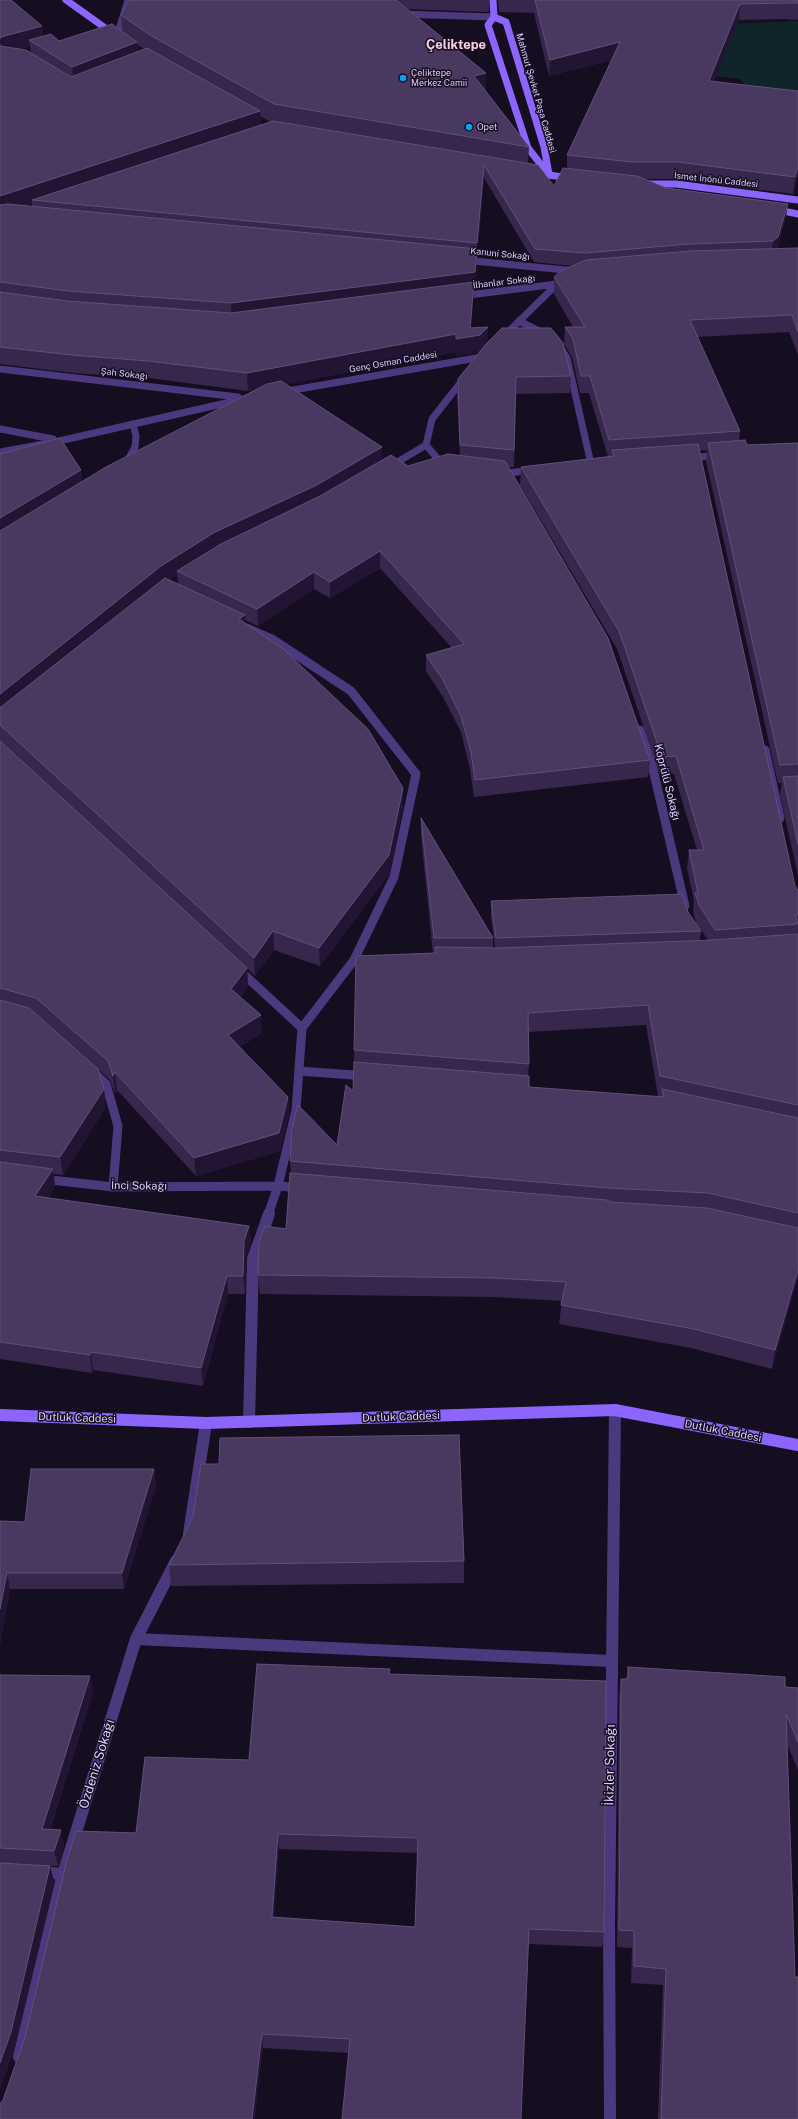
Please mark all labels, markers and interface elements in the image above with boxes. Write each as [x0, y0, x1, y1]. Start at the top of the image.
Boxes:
street label: Mahmut Şevket Paşa Caddesi [514, 32, 558, 154]
district label: Çeliktepe [426, 37, 486, 53]
place label: Çeliktepe Merkez Camii [411, 68, 467, 89]
marker: Çeliktepe Merkez Camii [398, 73, 408, 83]
marker: Opet [464, 122, 474, 132]
place label: Opet [477, 122, 497, 132]
street label: İsmet İnönü Caddesi [673, 170, 759, 190]
street label: Kanuni Sokağı [470, 245, 530, 263]
street label: İlhanlar Sokağı [472, 273, 536, 291]
street label: Genç Osman Caddesi [348, 349, 438, 375]
street label: Şah Sokağı [100, 366, 148, 382]
street label: Köprülü Sokağı [651, 742, 683, 822]
street label: İnci Sokağı [111, 1179, 167, 1193]
street label: Dutluk Caddesi [362, 1409, 440, 1425]
street label: Dutluk Caddesi [38, 1410, 116, 1426]
street label: Dutluk Caddesi [683, 1417, 763, 1445]
street label: Özdeniz Sokağı [76, 1717, 118, 1811]
street label: İkizler Sokağı [601, 1724, 619, 1806]

